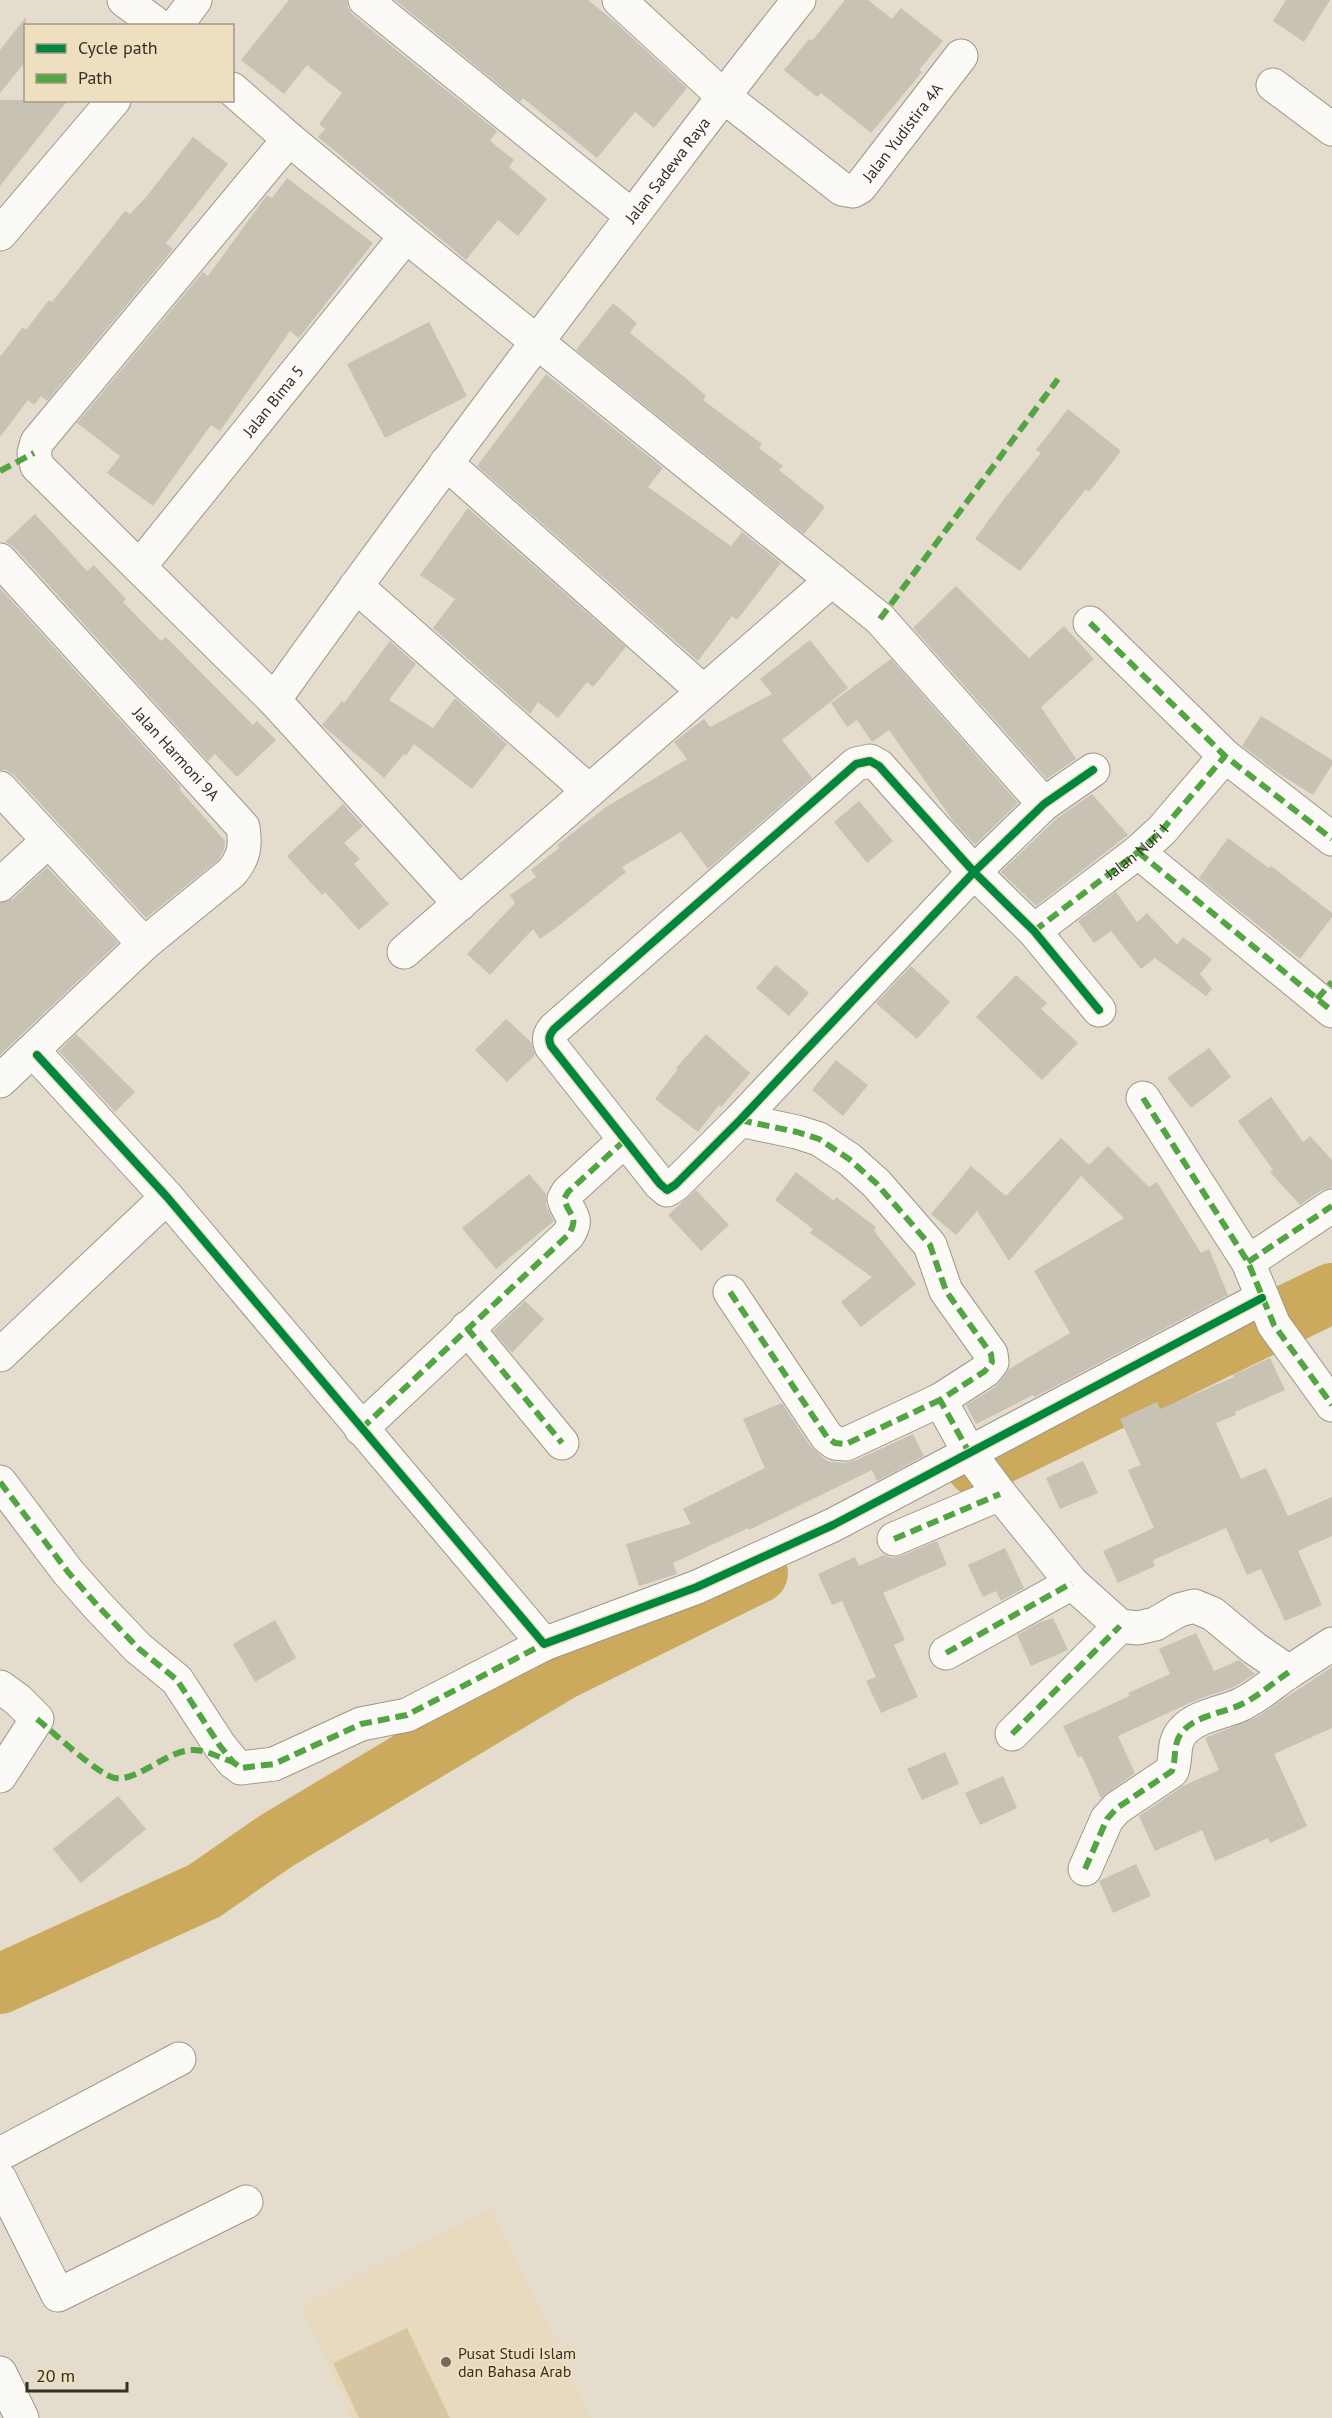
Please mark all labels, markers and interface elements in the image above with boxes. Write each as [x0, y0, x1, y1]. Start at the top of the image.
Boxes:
legend [24, 24, 234, 102]
text: Cycle path [78, 36, 158, 59]
text: Path [78, 66, 112, 89]
street label: Jalan Yudistira 4A [857, 78, 947, 186]
street label: Jalan Sadewa Raya [620, 113, 714, 228]
street label: Jalan Bima 5 [238, 361, 308, 441]
street label: Jalan Harmoni 9A [128, 702, 224, 805]
street label: Jalan Nuri I [1100, 820, 1173, 884]
place label: Pusat Studi Islam dan Bahasa Arab [458, 2343, 576, 2381]
scale bar [27, 2355, 128, 2393]
marker: Pusat Studi Islam dan Bahasa Arab [439, 2355, 453, 2369]
text: 20 m [36, 2364, 75, 2387]

